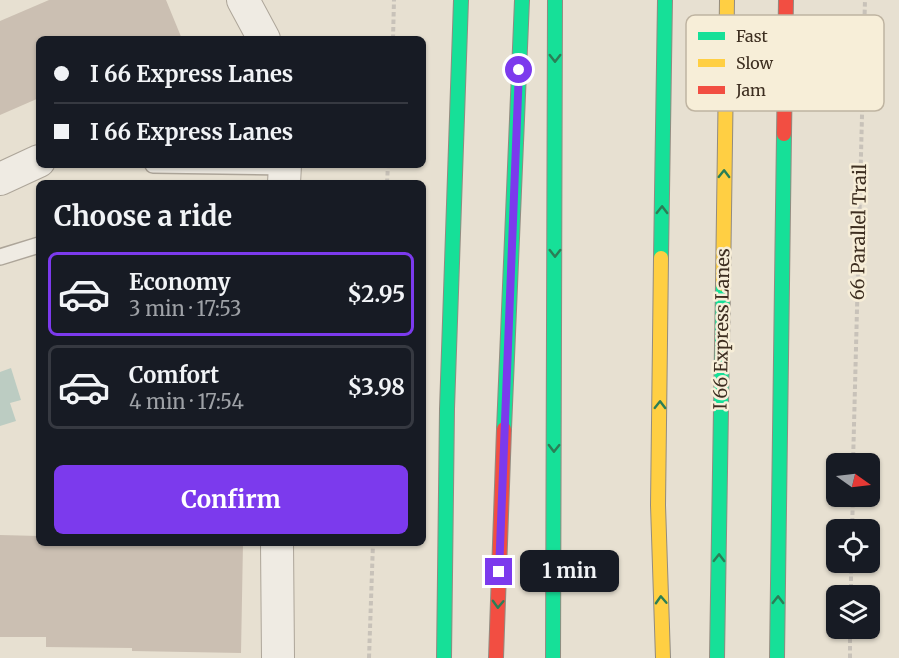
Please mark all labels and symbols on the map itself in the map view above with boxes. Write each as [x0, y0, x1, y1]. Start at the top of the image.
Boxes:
legend [686, 15, 884, 111]
text: Fast [736, 26, 769, 46]
text: Slow [736, 53, 774, 73]
one-way arrow [549, 54, 561, 63]
route start [505, 56, 532, 83]
text: Jam [735, 80, 766, 100]
street label: 66 Parallel Trail [846, 163, 871, 300]
one-way arrow [718, 169, 730, 178]
one-way arrow [656, 205, 669, 214]
street label: I 66 Express Lanes [709, 248, 734, 410]
one-way arrow [549, 249, 561, 258]
one-way arrow [654, 400, 666, 409]
one-way arrow [548, 444, 561, 453]
north arrow [826, 453, 880, 507]
callout: 1 min [520, 551, 619, 593]
one-way arrow [713, 553, 725, 562]
route end [485, 558, 512, 585]
one-way arrow [654, 595, 667, 604]
one-way arrow [772, 595, 784, 604]
one-way arrow [492, 600, 504, 609]

